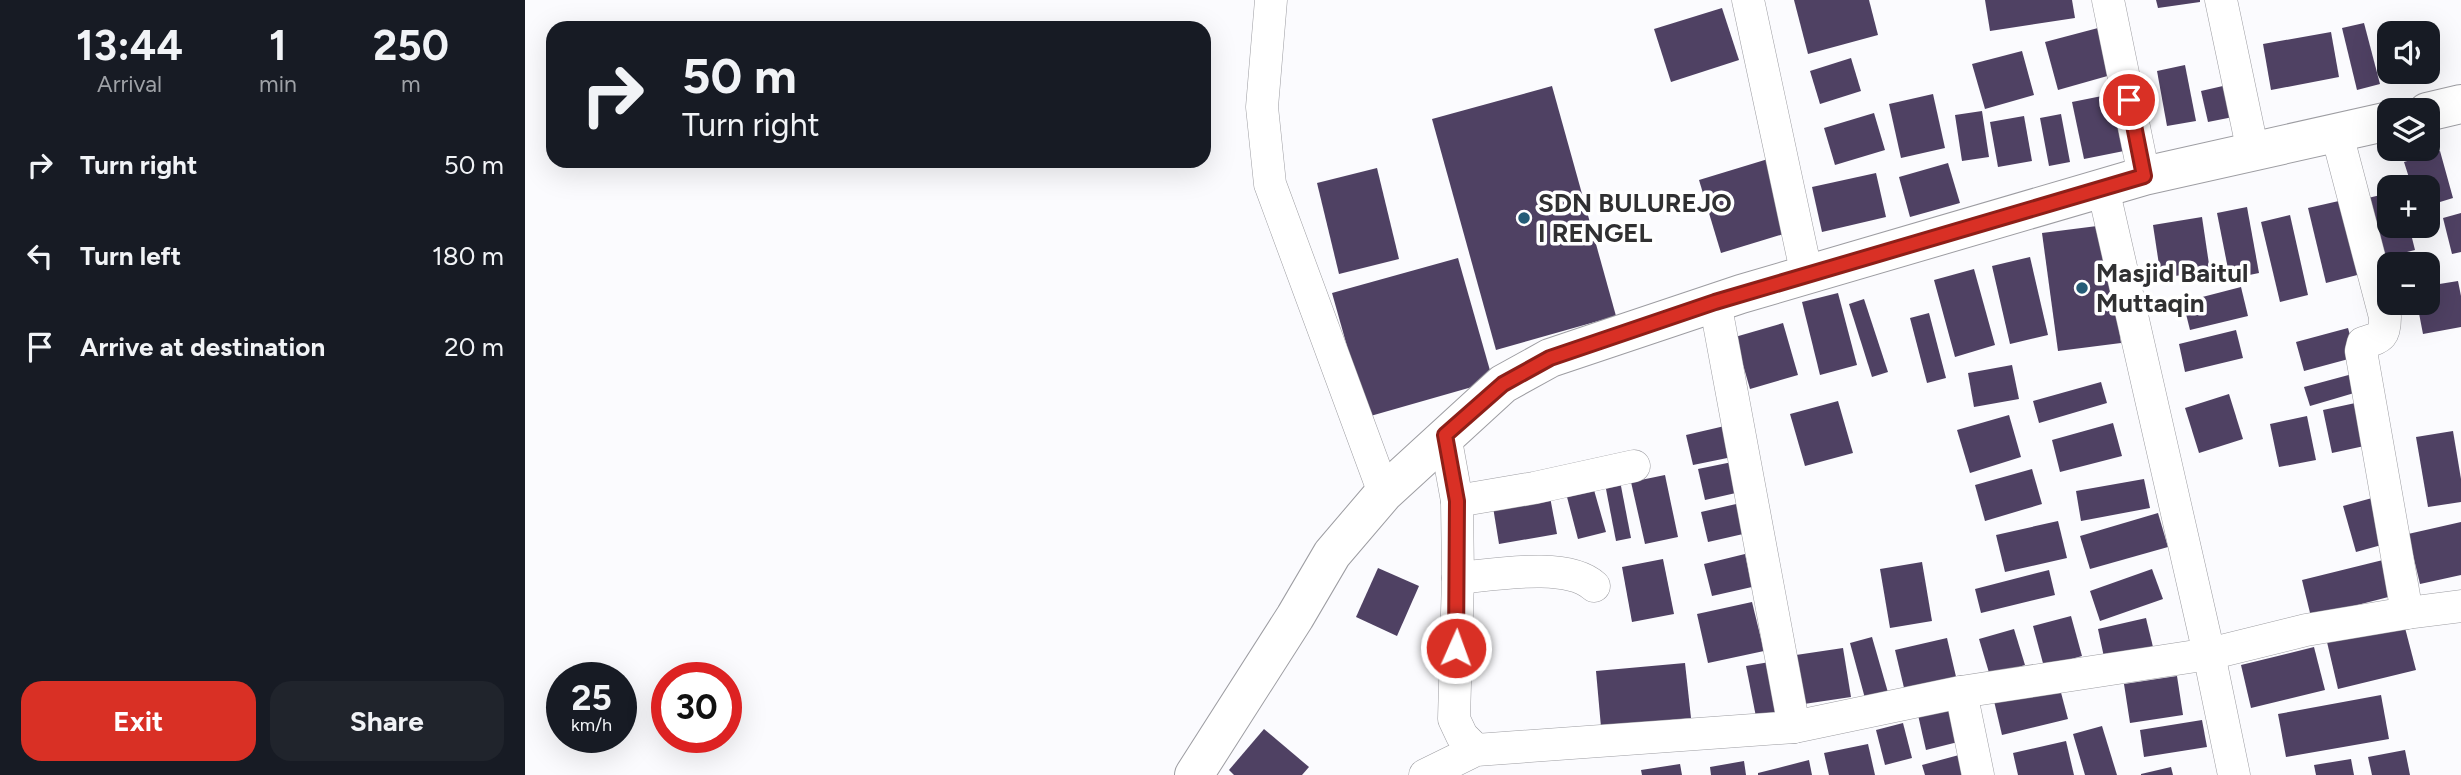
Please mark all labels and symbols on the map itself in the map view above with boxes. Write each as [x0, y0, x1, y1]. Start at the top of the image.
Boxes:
pin [2099, 70, 2159, 130]
place label: SDN BULUREJO I RENGEL [1538, 187, 1732, 249]
marker: SDN BULUREJO I RENGEL [1516, 210, 1532, 226]
place label: Masjid Baitul Muttaqin [2096, 257, 2249, 319]
marker: Masjid Baitul Muttaqin [2074, 280, 2090, 296]
position arrow [1419, 611, 1493, 685]
speed limit sign: 30 [651, 662, 742, 753]

